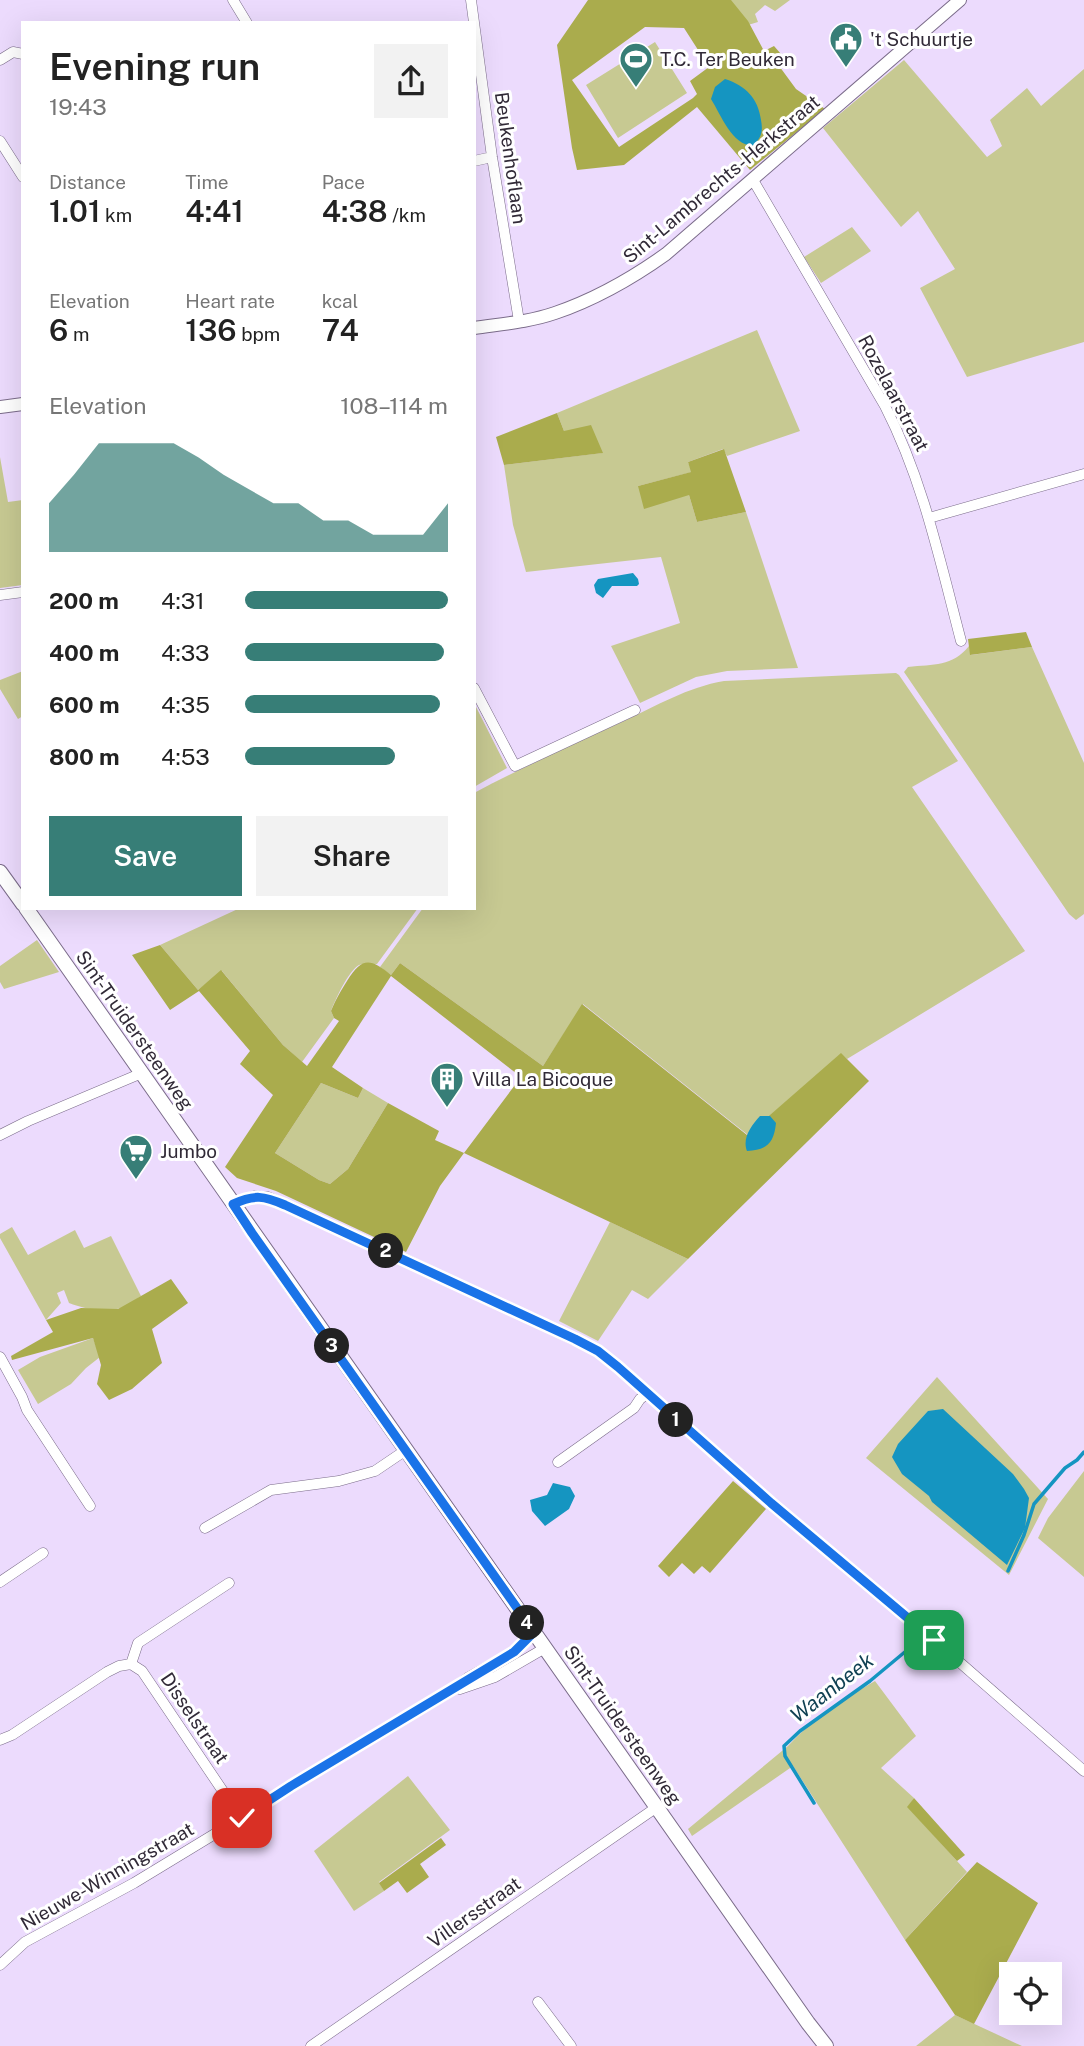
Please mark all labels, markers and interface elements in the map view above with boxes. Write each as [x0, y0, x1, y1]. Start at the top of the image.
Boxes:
public building icon: 't Schuurtje [827, 20, 865, 69]
place label: 't Schuurtje [870, 28, 973, 50]
sports icon: T.C. Ter Beuken [617, 40, 655, 89]
text: Evening run [49, 44, 260, 89]
button: share [374, 44, 448, 118]
place label: T.C. Ter Beuken [660, 48, 795, 70]
street label: Sint-Lambrechts-Herkstraat [618, 90, 824, 268]
street label: Beukenhoflaan [491, 91, 531, 225]
text: 19:43 [49, 93, 107, 120]
text: Distance [49, 171, 126, 193]
text: Time [185, 171, 229, 193]
text: Pace [322, 171, 365, 193]
text: 1.01 [49, 193, 100, 229]
text: 4:41 [185, 193, 244, 229]
text: 4:38 [322, 193, 388, 229]
text: km [100, 204, 132, 226]
text: /km [388, 204, 426, 226]
text: Elevation [49, 290, 130, 312]
text: Heart rate [185, 290, 275, 312]
text: kcal [322, 290, 358, 312]
text: 6 [49, 312, 68, 348]
text: 136 [185, 312, 237, 348]
text: 74 [322, 312, 359, 348]
text: m [68, 323, 89, 345]
text: bpm [237, 323, 280, 345]
street label: Rozelaarstraat [854, 331, 934, 455]
text: Elevation [49, 392, 147, 419]
text: 108–114 m [340, 392, 448, 419]
text: 200 m [49, 587, 119, 614]
text: 4:31 [161, 587, 205, 614]
text: 400 m [49, 639, 119, 666]
text: 4:33 [161, 639, 209, 666]
text: 600 m [49, 691, 119, 718]
text: 4:35 [161, 691, 210, 718]
text: 800 m [49, 743, 120, 770]
text: 4:53 [161, 743, 210, 770]
button: Save [49, 816, 242, 896]
button: Share [256, 816, 448, 896]
street label: Sint-Truidersteenweg [72, 946, 198, 1114]
building icon: Villa La Bicoque [428, 1060, 466, 1109]
place label: Villa La Bicoque [472, 1068, 613, 1090]
supermarket icon: Jumbo [117, 1132, 155, 1181]
place label: Jumbo [160, 1140, 217, 1162]
pin: 2 [368, 1234, 404, 1268]
text: 2 [379, 1239, 392, 1261]
pin: 3 [314, 1328, 350, 1364]
text: 3 [325, 1334, 338, 1356]
pin: 1 [658, 1402, 694, 1438]
text: 1 [671, 1408, 680, 1430]
pin: 4 [510, 1606, 544, 1640]
pin [904, 1610, 964, 1670]
text: 4 [520, 1611, 533, 1633]
icon: arrive [915, 1621, 953, 1659]
street label: Sint-Truidersteenweg [560, 1641, 686, 1809]
water label: Waanbeek [785, 1647, 879, 1728]
street label: Disselstraat [156, 1668, 234, 1768]
pin [212, 1788, 272, 1848]
icon: check [223, 1799, 261, 1837]
street label: Nieuwe-Winningstraat [17, 1817, 197, 1935]
street label: Villersstraat [423, 1872, 525, 1952]
map controls [999, 1962, 1062, 2025]
button: locate [999, 1962, 1062, 2025]

